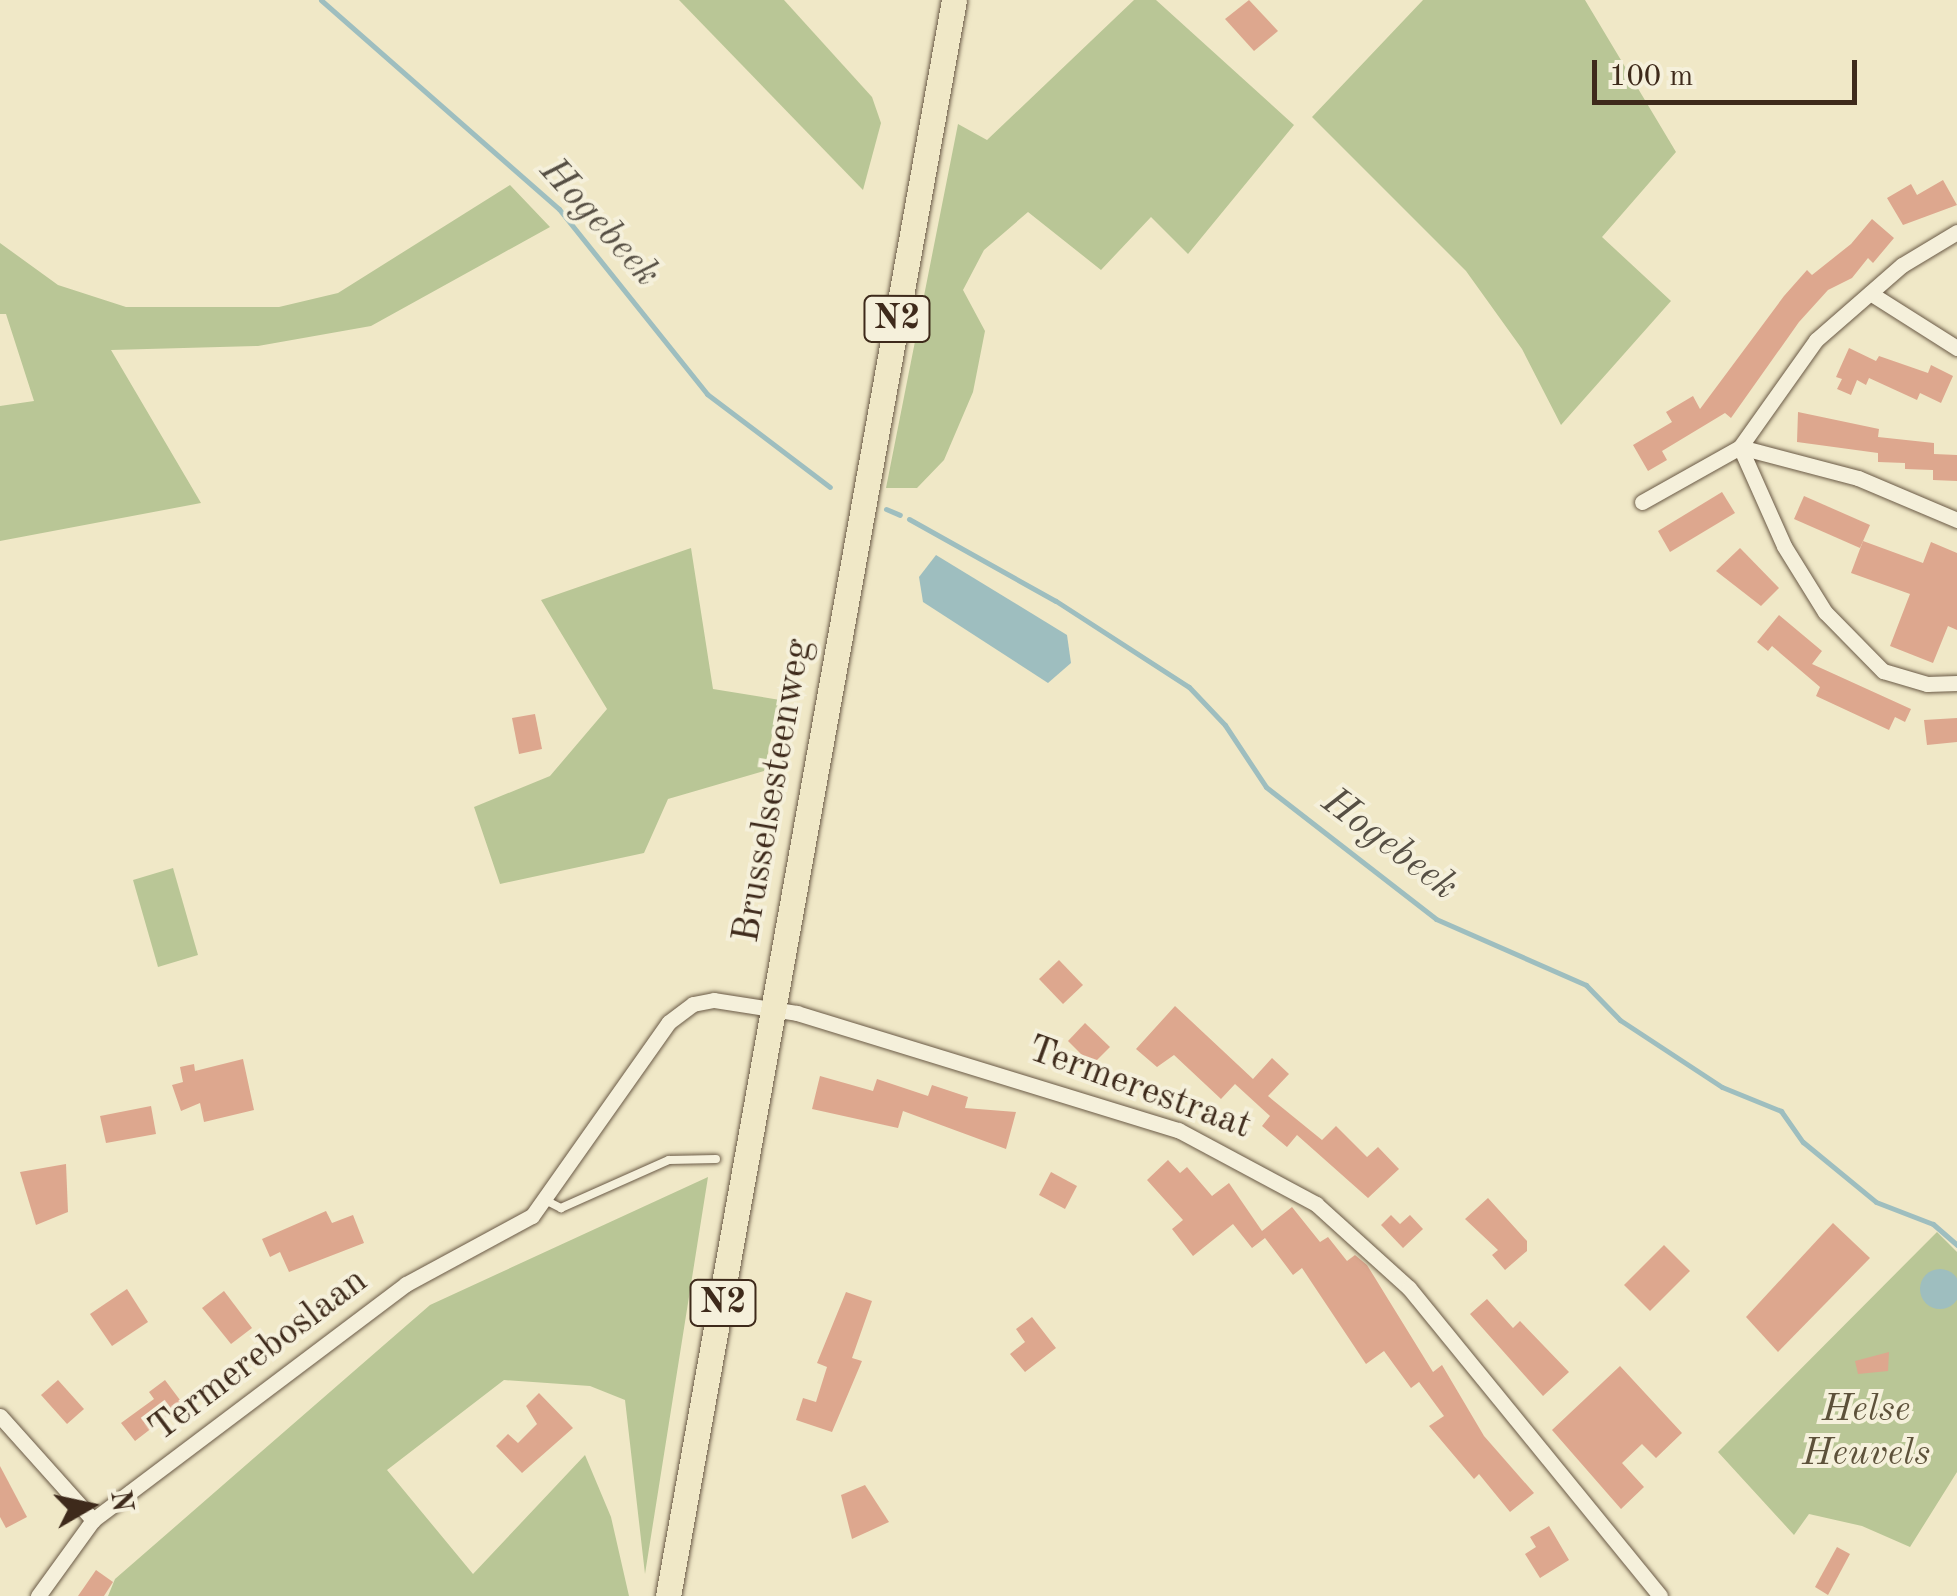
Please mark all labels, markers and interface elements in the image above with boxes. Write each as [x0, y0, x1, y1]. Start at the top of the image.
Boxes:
scale bar [1597, 40, 1862, 102]
text: 100 m [1609, 62, 1693, 92]
water label: Hogebeek [528, 148, 670, 298]
road number: N2 [862, 289, 932, 349]
street label: Brusselsesteenweg [725, 636, 823, 946]
water label: Hogebeek [1312, 778, 1466, 912]
street label: Termerestraat [1021, 1027, 1257, 1151]
street label: Termereboslaan [141, 1259, 377, 1453]
road number: N2 [688, 1273, 758, 1333]
park label: Helse Heuvels [1802, 1388, 1930, 1478]
north arrow [40, 1456, 140, 1556]
text: N [104, 1489, 135, 1514]

